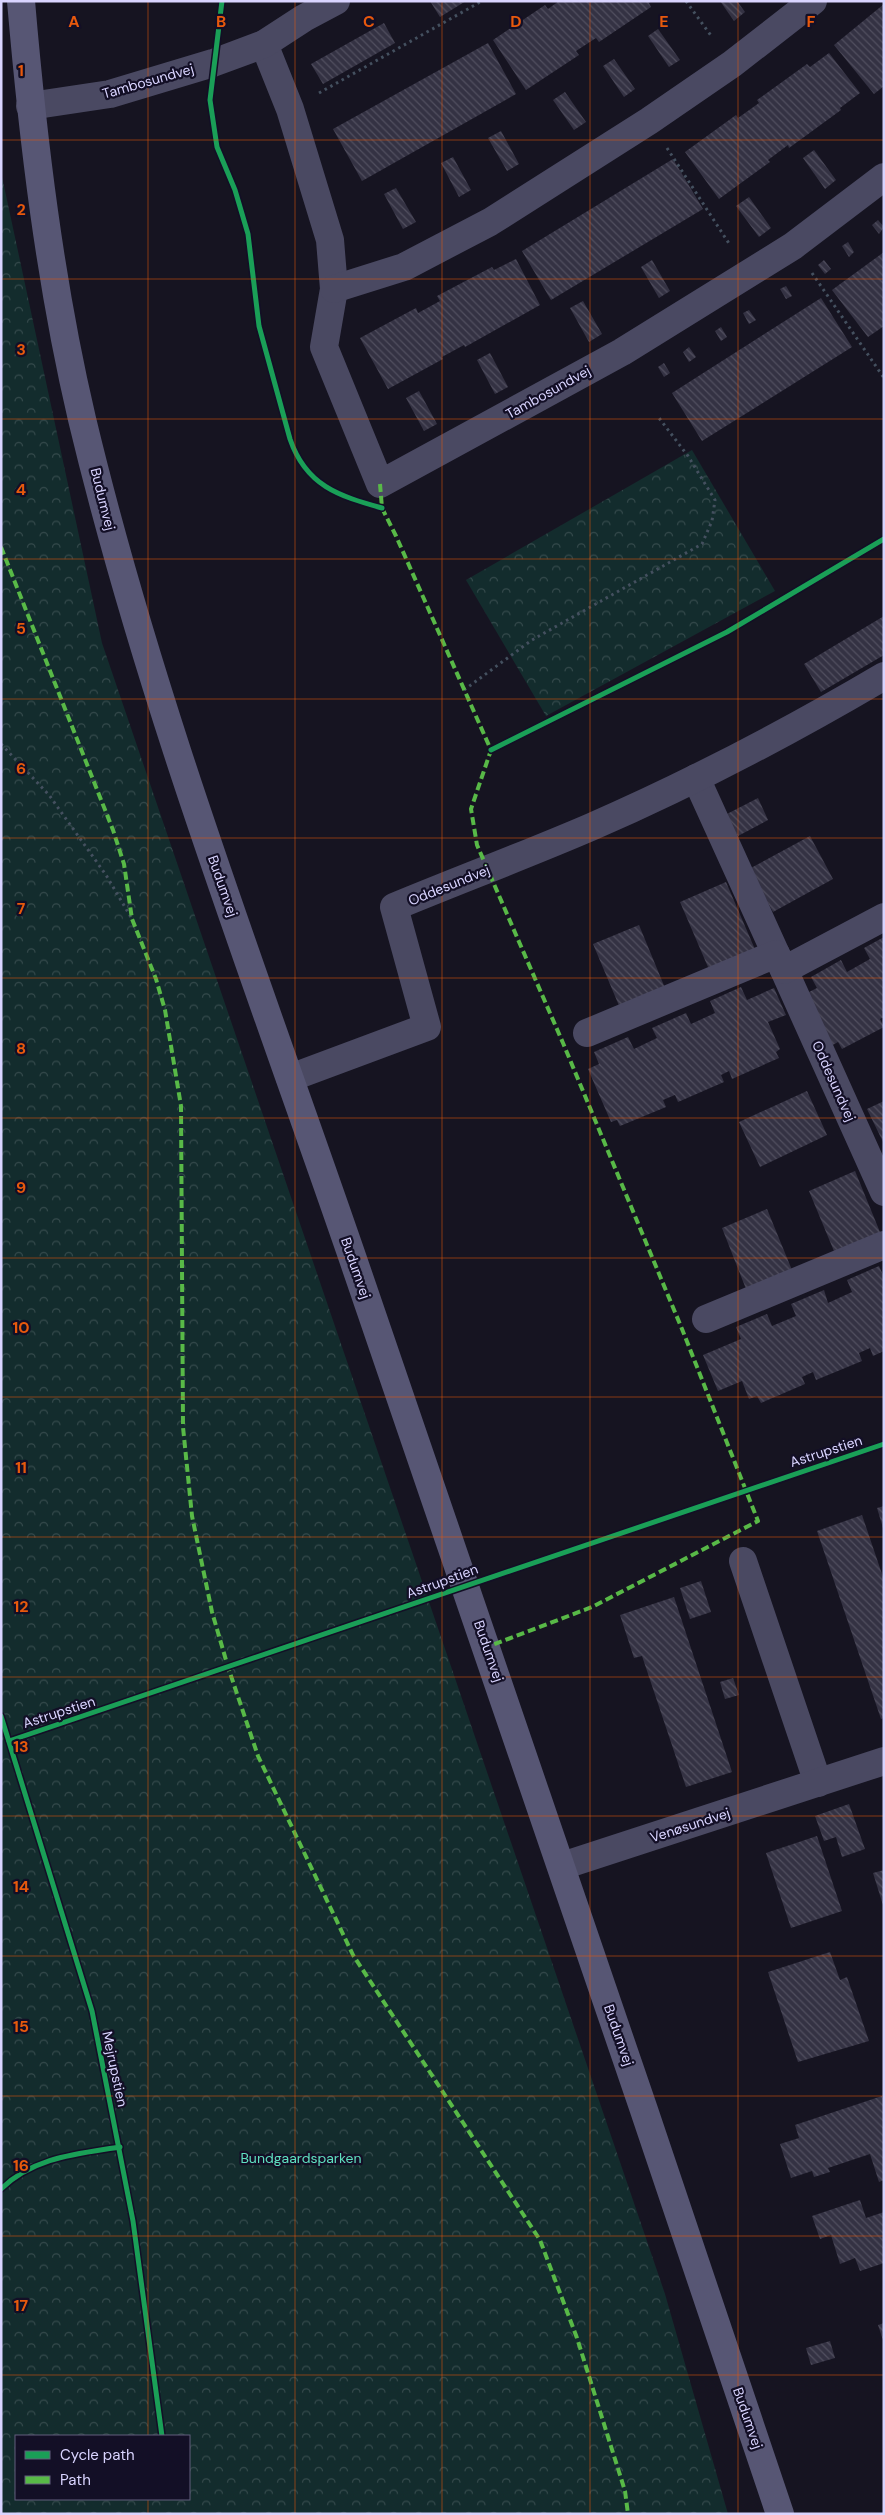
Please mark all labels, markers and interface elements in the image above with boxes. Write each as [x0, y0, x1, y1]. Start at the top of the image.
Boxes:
text: A [68, 11, 80, 32]
text: B [216, 11, 226, 32]
text: C [363, 11, 375, 32]
text: D [510, 11, 522, 32]
text: E [659, 11, 669, 32]
text: F [807, 11, 816, 32]
street label: Tambosundvej [100, 59, 196, 103]
text: 1 [18, 60, 24, 81]
text: 2 [16, 199, 26, 220]
text: 3 [16, 339, 26, 360]
street label: Tambosundvej [502, 361, 594, 423]
street label: Budumvej [87, 466, 119, 532]
text: 4 [16, 479, 26, 500]
text: 5 [16, 618, 26, 639]
text: 6 [16, 758, 26, 779]
street label: Budumvej [204, 853, 242, 919]
street label: Oddesundvej [405, 860, 493, 910]
text: 7 [17, 898, 26, 919]
text: 8 [16, 1038, 26, 1059]
street label: Oddesundvej [808, 1038, 860, 1124]
text: 9 [16, 1177, 26, 1198]
street label: Budumvej [337, 1235, 375, 1301]
text: 10 [12, 1317, 30, 1338]
street label: Astrupstien [788, 1431, 864, 1471]
text: 11 [15, 1457, 27, 1478]
street label: Astrupstien [404, 1560, 480, 1602]
text: 12 [13, 1596, 29, 1617]
street label: Budumvej [470, 1618, 508, 1684]
street label: Astrupstien [21, 1692, 97, 1732]
text: 13 [13, 1736, 29, 1757]
street label: Venøsundvej [648, 1804, 732, 1846]
text: 14 [13, 1876, 29, 1897]
street label: Budumvej [600, 2002, 638, 2068]
text: 15 [13, 2016, 29, 2037]
street label: Mejrupstien [98, 2030, 132, 2108]
park label: Bundgaardsparken [240, 2149, 362, 2167]
text: 16 [13, 2155, 29, 2176]
text: 17 [14, 2295, 29, 2316]
street label: Budumvej [729, 2385, 767, 2451]
legend [15, 2435, 190, 2500]
text: Cycle path [60, 2445, 135, 2465]
text: Path [60, 2470, 91, 2490]

